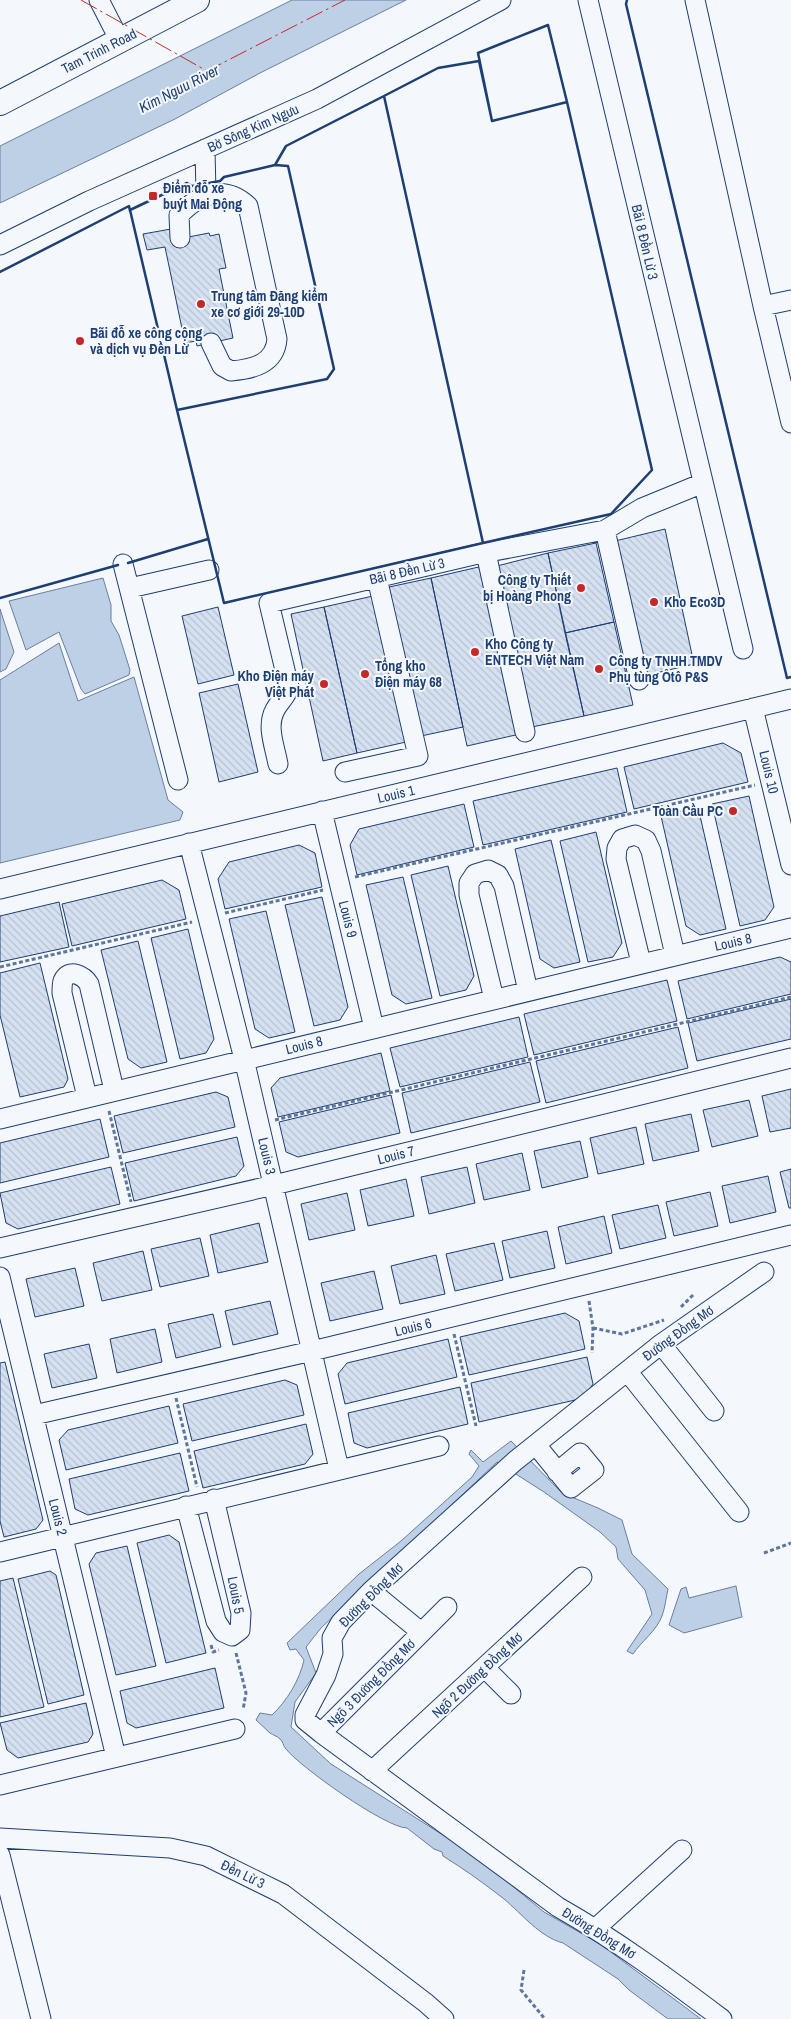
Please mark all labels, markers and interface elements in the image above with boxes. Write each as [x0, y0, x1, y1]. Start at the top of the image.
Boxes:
street label: Tam Trinh Road [58, 24, 140, 78]
water label: Kim Nguu River [135, 59, 223, 118]
street label: Bờ Sông Kim Ngưu [204, 100, 302, 156]
place label: Điểm đỗ xe buýt Mai Động [163, 179, 242, 213]
marker: Điểm đỗ xe buýt Mai Động [147, 190, 159, 202]
street label: Bãi 8 Đền Lừ 3 [628, 203, 662, 281]
place label: Trung tâm Đăng kiểm xe cơ giới 29-10D [211, 287, 328, 321]
marker: Trung tâm Đăng kiểm xe cơ giới 29-10D [195, 298, 207, 310]
place label: Bãi đỗ xe công cộng và dịch vụ Đền Lừ [90, 324, 202, 358]
marker: Bãi đỗ xe công cộng và dịch vụ Đền Lừ [74, 335, 86, 347]
street label: Bãi 8 Đền Lừ 3 [368, 554, 446, 588]
place label: Công ty Thiết bị Hoàng Phong [483, 571, 571, 605]
marker: Công ty Thiết bị Hoàng Phong [575, 582, 587, 594]
place label: Kho Eco3D [664, 593, 725, 611]
marker: Kho Eco3D [648, 596, 660, 608]
place label: Kho Công ty ENTECH Việt Nam [485, 635, 584, 669]
marker: Kho Công ty ENTECH Việt Nam [469, 646, 481, 658]
place label: Công ty TNHH TMDV Phụ tùng Ôtô P&S [609, 652, 723, 686]
place label: Tổng kho Điện máy 68 [375, 657, 442, 691]
marker: Công ty TNHH TMDV Phụ tùng Ôtô P&S [593, 663, 605, 675]
place label: Kho Điện máy Việt Phát [237, 667, 315, 701]
marker: Tổng kho Điện máy 68 [359, 668, 371, 680]
marker: Kho Điện máy Việt Phát [318, 678, 330, 690]
street label: Louis 10 [755, 749, 783, 795]
street label: Louis 1 [376, 781, 417, 807]
place label: Toàn Cầu PC [652, 802, 723, 820]
marker: Toàn Cầu PC [727, 805, 739, 817]
street label: Louis 9 [335, 899, 361, 939]
street label: Louis 8 [713, 929, 753, 955]
street label: Louis 8 [284, 1032, 324, 1058]
street label: Louis 3 [254, 1136, 280, 1176]
street label: Louis 7 [376, 1142, 416, 1168]
street label: Đường Đồng Mơ [639, 1301, 718, 1365]
street label: Louis 6 [393, 1314, 433, 1340]
street label: Louis 2 [45, 1497, 71, 1537]
street label: Đường Đồng Mơ [335, 1559, 407, 1631]
street label: Louis 5 [224, 1575, 248, 1615]
street label: Ngõ 2 Đường Đồng Mơ [428, 1628, 527, 1722]
street label: Ngõ 3 Đường Đồng Mơ [323, 1635, 419, 1731]
street label: Đền Lừ 3 [218, 1856, 268, 1892]
street label: Đường Đồng Mơ [559, 1903, 640, 1963]

